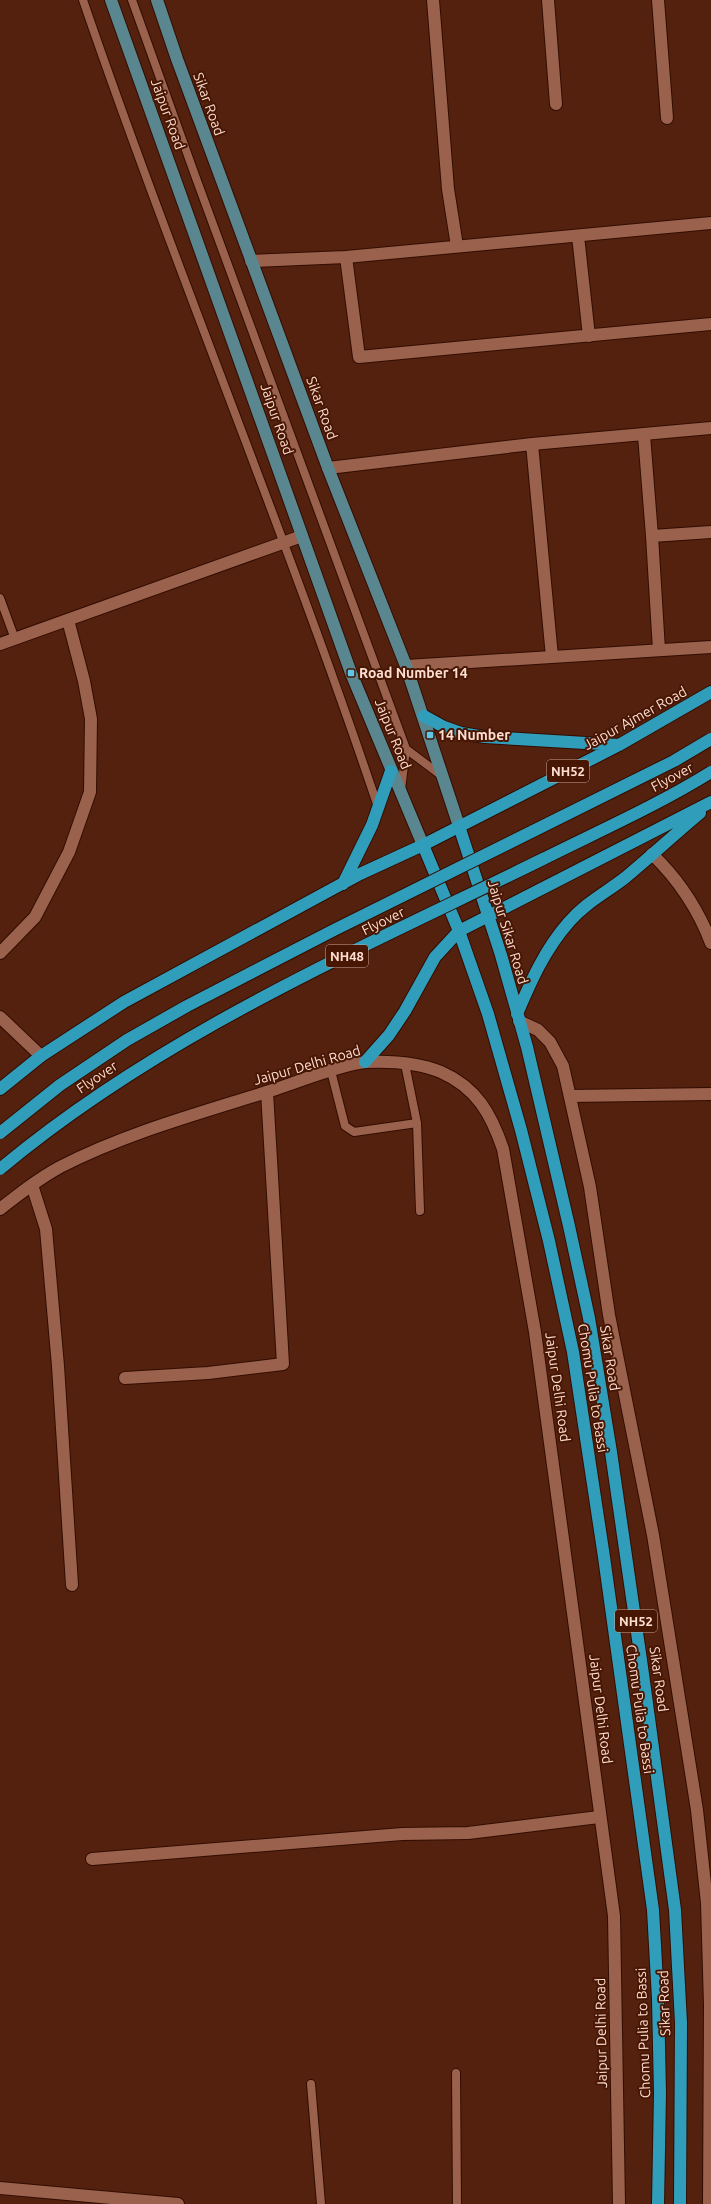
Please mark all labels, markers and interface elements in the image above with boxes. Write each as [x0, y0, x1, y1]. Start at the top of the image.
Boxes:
street label: Sikar Road [190, 70, 228, 138]
street label: Jaipur Road [148, 76, 188, 152]
street label: Sikar Road [303, 374, 341, 442]
street label: Jaipur Road [257, 381, 297, 457]
place label: Road Number 14 [359, 665, 468, 681]
marker: Road Number 14 [346, 668, 356, 678]
street label: Jaipur Ajmer Road [581, 683, 689, 753]
street label: Jaipur Road [372, 696, 414, 772]
place label: 14 Number [438, 727, 510, 743]
marker: 14 Number [425, 730, 435, 740]
street label: Flyover [648, 759, 697, 795]
road number: NH52 [547, 760, 589, 782]
street label: Jaipur Sikar Road [485, 878, 531, 986]
street label: Flyover [359, 903, 408, 938]
road number: NH48 [326, 945, 368, 967]
street label: Jaipur Delhi Road [252, 1042, 362, 1088]
street label: Flyover [74, 1057, 121, 1096]
street label: Chomu Pulia to Bassi [575, 1322, 611, 1454]
street label: Sikar Road [597, 1324, 623, 1392]
street label: Jaipur Delhi Road [542, 1331, 574, 1443]
road number: NH52 [615, 1610, 657, 1632]
street label: Chomu Pulia to Bassi [623, 1643, 657, 1775]
street label: Sikar Road [647, 1645, 671, 1713]
street label: Jaipur Delhi Road [586, 1653, 616, 1765]
street label: Chomu Pulia to Bassi [633, 1968, 653, 2098]
street label: Sikar Road [655, 1970, 673, 2036]
street label: Jaipur Delhi Road [592, 1978, 610, 2088]

